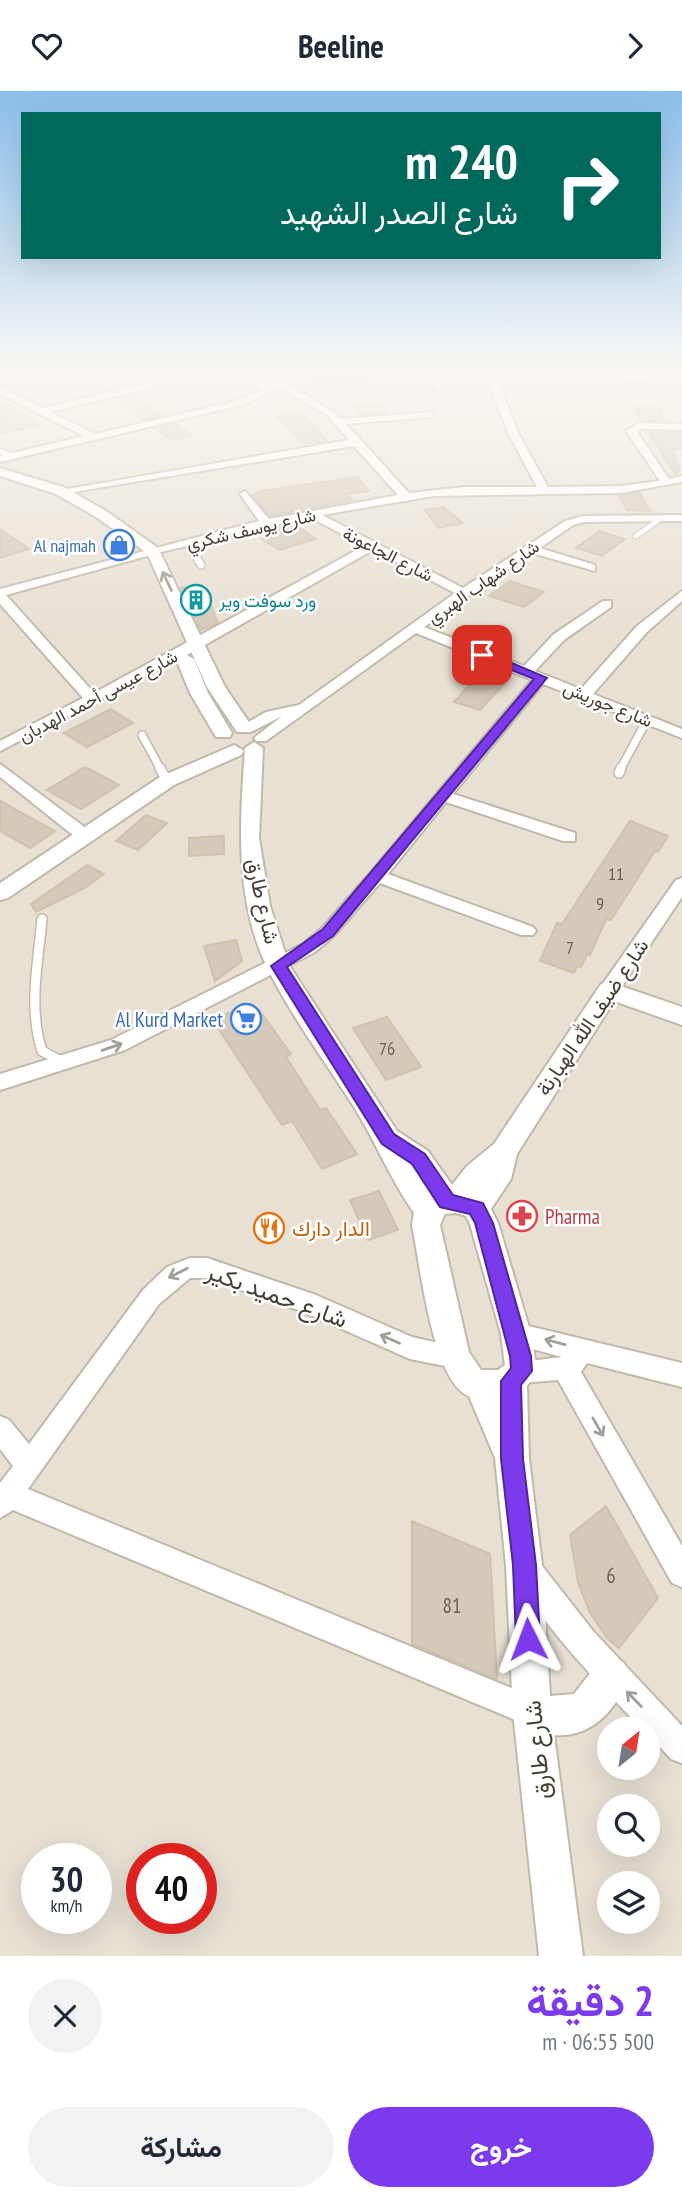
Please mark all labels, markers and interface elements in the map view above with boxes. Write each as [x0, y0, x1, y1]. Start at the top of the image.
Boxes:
text: Beeline [298, 25, 384, 67]
icon: heart [28, 27, 66, 65]
icon: forward [616, 27, 654, 65]
text: 240 m [405, 129, 518, 193]
icon: right [542, 140, 633, 231]
text: شارع الصدر الشهيد [280, 191, 518, 233]
street label: شارع يوسف شكري [184, 503, 319, 559]
street label: شارع الجاعونة [339, 521, 437, 587]
shop icon: Al najmah [102, 528, 136, 562]
place label: Al najmah [34, 534, 96, 557]
street label: شارع شهاب الهبري [422, 535, 546, 632]
one-way arrow [160, 570, 173, 592]
building icon: ورد سوفت وير [179, 583, 213, 617]
place label: ورد سوفت وير [218, 589, 316, 612]
pin [452, 625, 512, 685]
icon: arrive [463, 636, 501, 674]
street label: شارع عيسى أحمد الهدبان [15, 644, 182, 749]
street label: شارع جوريش [560, 676, 656, 733]
street label: شارع طارق [239, 856, 286, 947]
house number: 11 [608, 862, 624, 885]
house number: 9 [596, 892, 604, 915]
street label: شارع ضيف الله الهبارنة [529, 933, 655, 1101]
house number: 7 [566, 936, 574, 959]
supermarket icon: Al Kurd Market [229, 1002, 263, 1036]
place label: Al Kurd Market [115, 1006, 223, 1033]
house number: 76 [379, 1037, 395, 1060]
one-way arrow [100, 1040, 122, 1052]
pharmacy icon: Pharma [505, 1199, 539, 1233]
place label: Pharma [545, 1203, 600, 1230]
restaurant icon: الدار دارك [252, 1211, 286, 1245]
place label: الدار دارك [292, 1215, 370, 1242]
street label: شارع حميد بكير [201, 1255, 352, 1336]
one-way arrow [168, 1266, 189, 1280]
one-way arrow [380, 1332, 401, 1345]
one-way arrow [544, 1335, 567, 1348]
one-way arrow [592, 1417, 606, 1437]
house number: 6 [606, 1562, 616, 1589]
house number: 81 [443, 1592, 461, 1619]
position arrow [491, 1602, 565, 1676]
one-way arrow [626, 1691, 643, 1708]
street label: شارع طارق [516, 1699, 559, 1801]
north arrow [597, 1717, 660, 1780]
map controls [597, 1717, 660, 1934]
button: search [597, 1794, 660, 1857]
speed limit sign: 40 [126, 1843, 217, 1934]
text: 30 [50, 1856, 83, 1902]
button: layers [597, 1871, 660, 1934]
text: km/h [51, 1894, 82, 1917]
text: 2 دقيقة [526, 1973, 654, 2028]
button: close [28, 1979, 102, 2053]
text: 500 m · 06:55 [542, 2027, 654, 2056]
button: مشاركة [28, 2107, 334, 2187]
button: خروج [348, 2107, 654, 2187]

